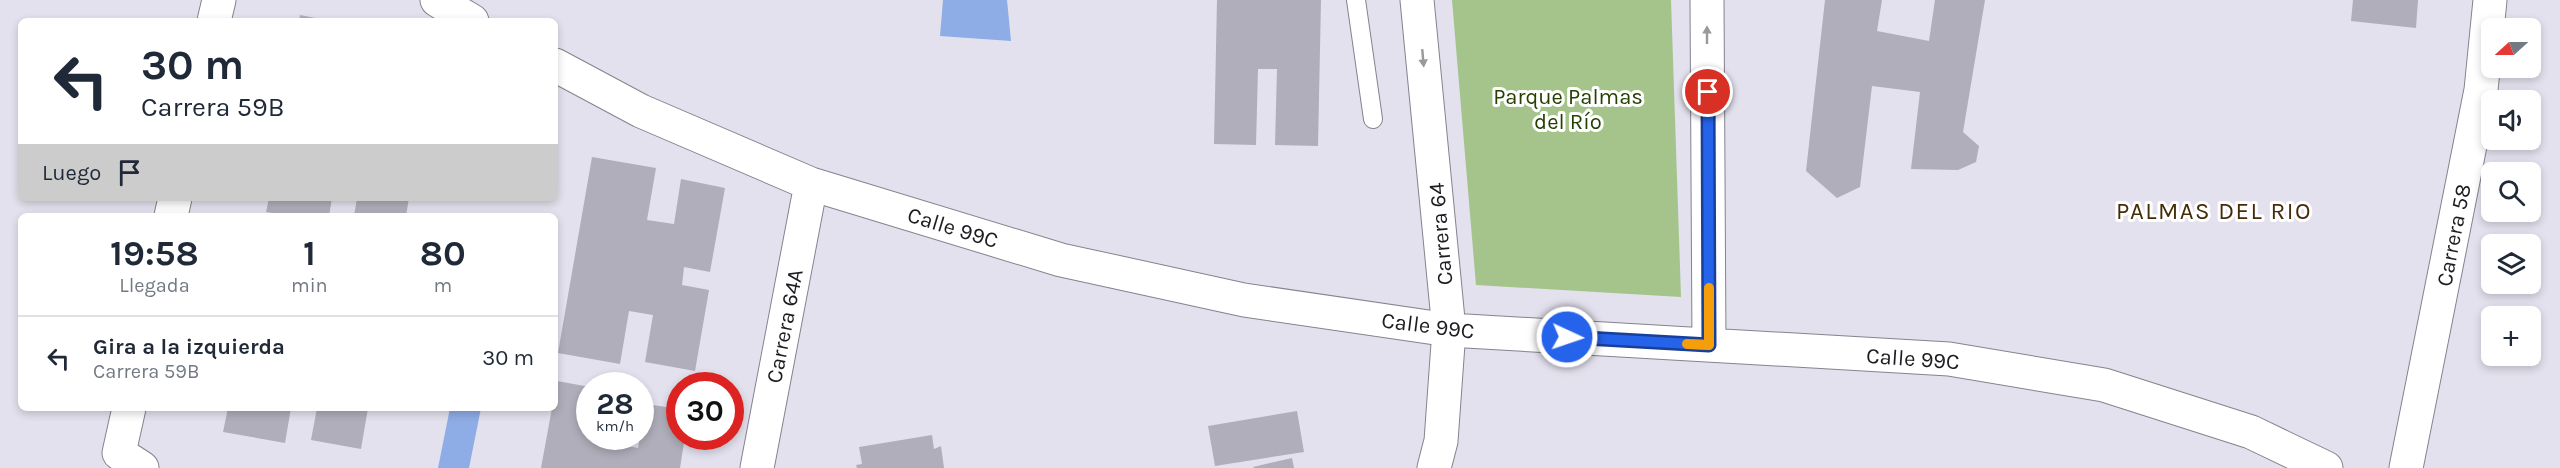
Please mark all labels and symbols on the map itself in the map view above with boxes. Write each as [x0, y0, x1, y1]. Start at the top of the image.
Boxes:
north arrow [2481, 18, 2541, 78]
one-way arrow [1702, 25, 1712, 44]
one-way arrow [1418, 49, 1428, 68]
pin [1682, 66, 1733, 117]
park label: Parque Palmas del Río [1493, 84, 1643, 135]
street label: Carrera 64 [1424, 181, 1458, 286]
street label: Carrera 58 [2431, 182, 2477, 289]
district label: PALMAS DEL RIO [2116, 197, 2312, 225]
street label: Calle 99C [904, 202, 1001, 254]
street label: Carrera 64A [761, 267, 809, 385]
position arrow [1535, 305, 1599, 369]
street label: Calle 99C [1380, 307, 1476, 345]
street label: Calle 99C [1865, 343, 1960, 375]
speed limit sign: 30 [666, 372, 744, 450]

